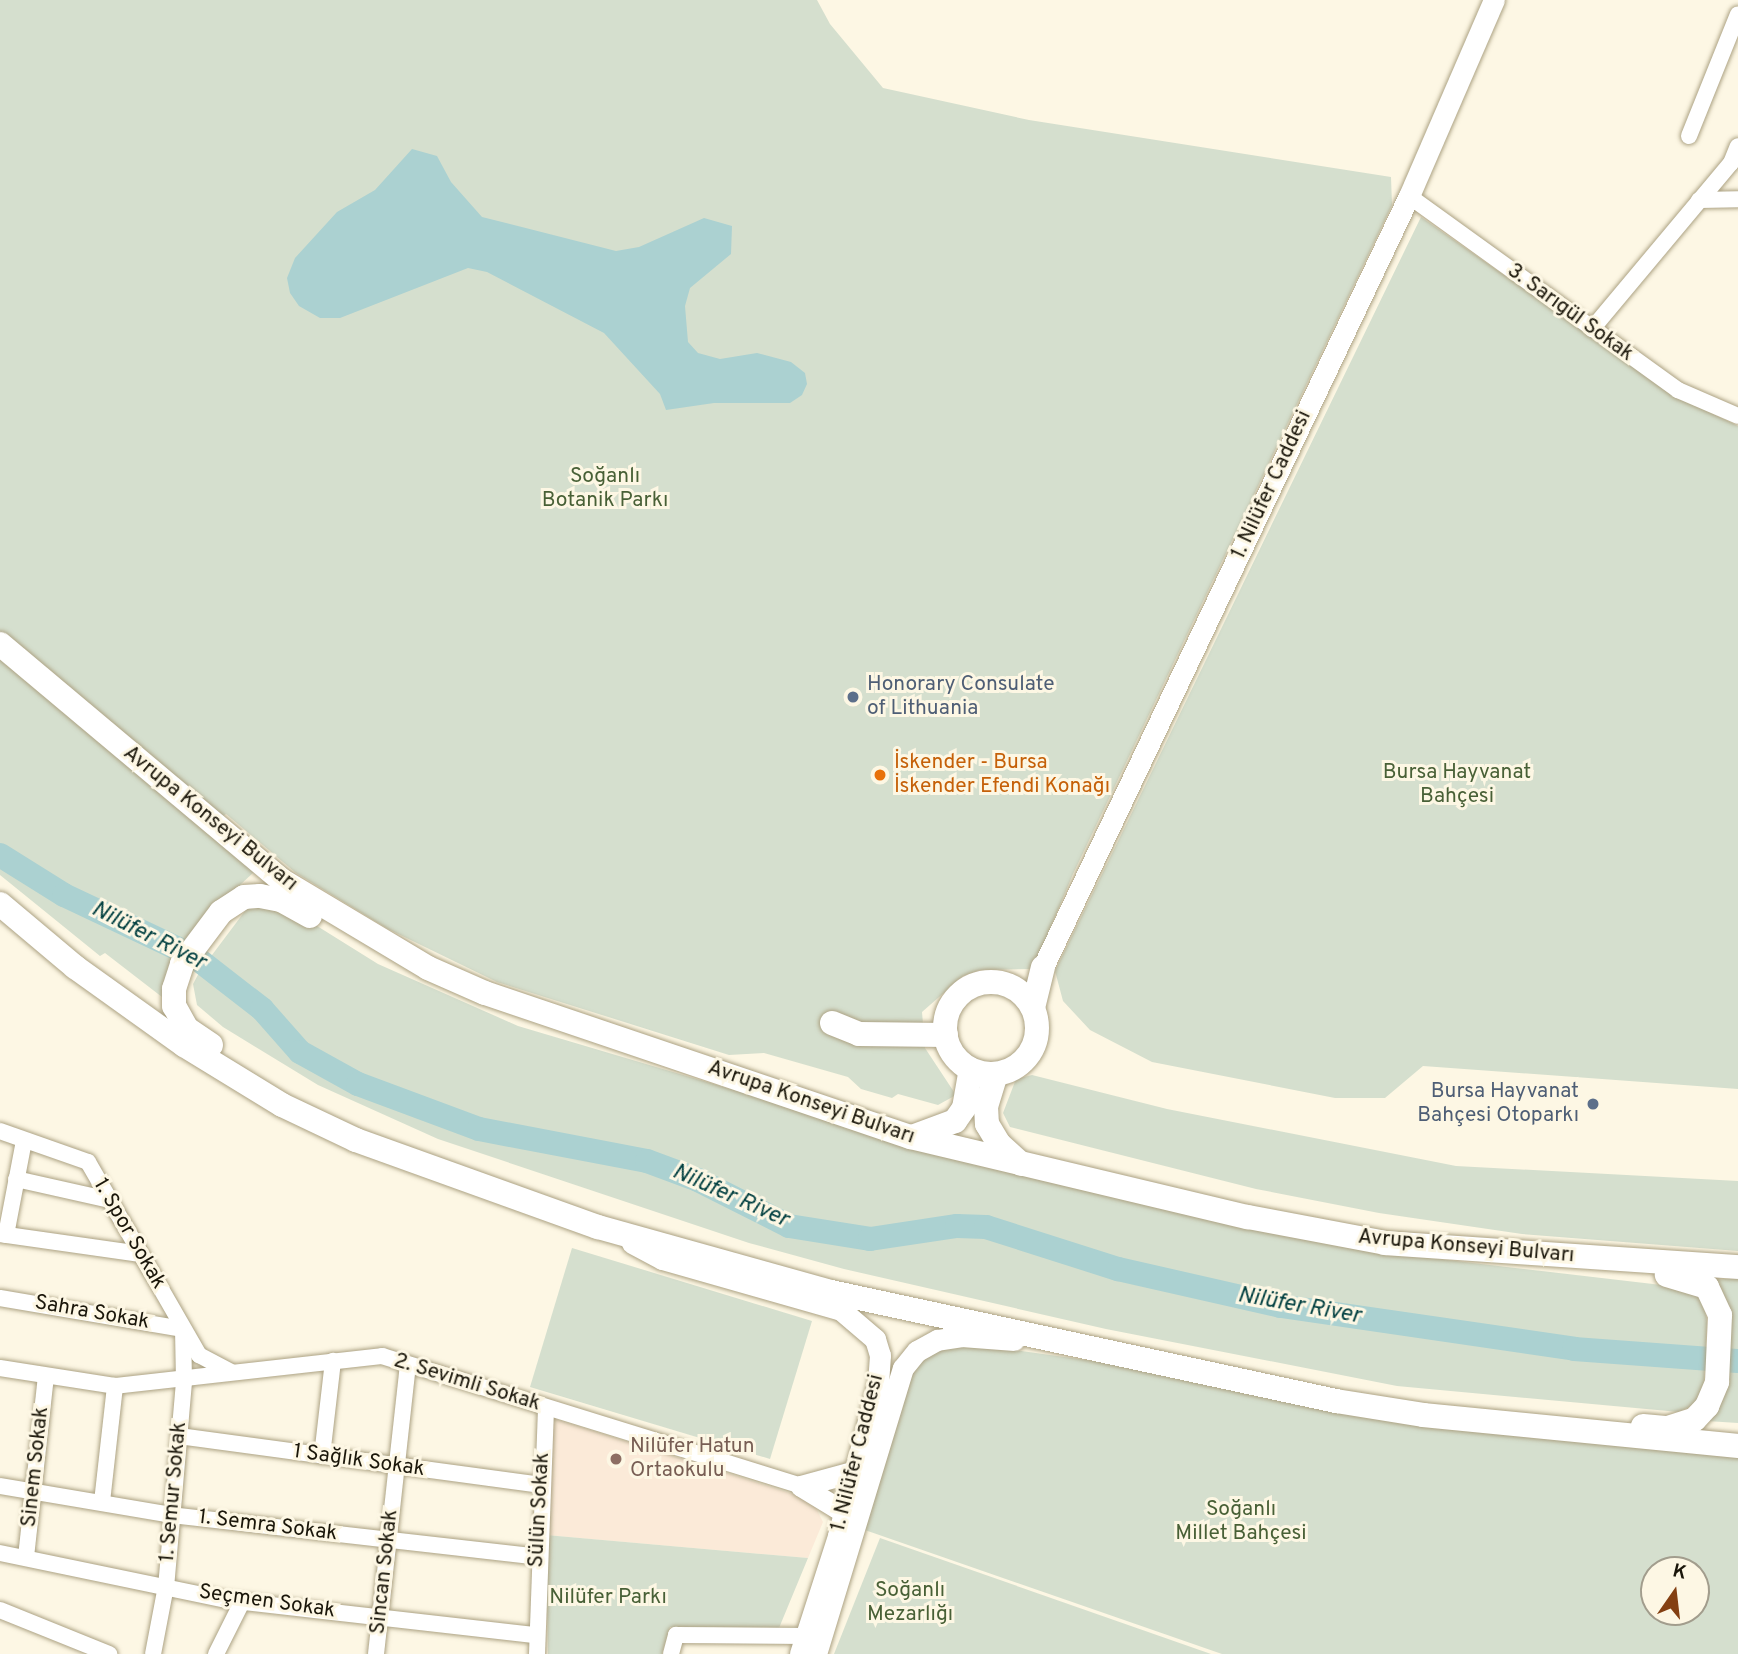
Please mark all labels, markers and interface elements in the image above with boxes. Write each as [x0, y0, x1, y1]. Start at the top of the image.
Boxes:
street label: 3. Sarıgül Sokak [1502, 259, 1638, 367]
street label: 1. Nilüfer Caddesi [1227, 407, 1317, 563]
park label: Soğanlı Botanik Parkı [542, 464, 668, 514]
place label: Honorary Consulate of Lithuania [867, 672, 1054, 722]
marker: Honorary Consulate of Lithuania [845, 689, 861, 705]
street label: Avrupa Konseyi Bulvarı [118, 741, 302, 897]
place label: İskender - Bursa İskender Efendi Konağı [894, 750, 1110, 800]
park label: Bursa Hayvanat Bahçesi [1383, 760, 1531, 810]
marker: İskender - Bursa İskender Efendi Konağı [872, 767, 888, 783]
water label: Nilüfer River [86, 896, 210, 978]
street label: Avrupa Konseyi Bulvarı [704, 1056, 918, 1150]
place label: Bursa Hayvanat Bahçesi Otoparkı [1417, 1079, 1579, 1129]
marker: Bursa Hayvanat Bahçesi Otoparkı [1585, 1096, 1601, 1112]
water label: Nilüfer River [667, 1159, 793, 1235]
street label: 1. Spor Sokak [87, 1174, 171, 1294]
street label: Avrupa Konseyi Bulvarı [1357, 1225, 1575, 1269]
water label: Nilüfer River [1235, 1283, 1363, 1331]
street label: Sahra Sokak [33, 1291, 151, 1335]
street label: 2. Sevimli Sokak [391, 1349, 543, 1417]
street label: 1. Nilüfer Caddesi [826, 1372, 890, 1534]
street label: Sinem Sokak [17, 1406, 55, 1528]
street label: 1. Semur Sokak [155, 1421, 193, 1563]
place label: Nilüfer Hatun Ortaokulu [630, 1434, 755, 1484]
street label: 1 Sağlık Sokak [292, 1439, 426, 1483]
marker: Nilüfer Hatun Ortaokulu [608, 1451, 624, 1467]
street label: Sülün Sokak [524, 1452, 556, 1568]
park label: Soğanlı Millet Bahçesi [1175, 1497, 1307, 1547]
street label: 1. Semra Sokak [197, 1505, 339, 1547]
street label: Sincan Sokak [366, 1508, 404, 1636]
north arrow [1640, 1556, 1710, 1626]
text: K [1670, 1559, 1689, 1586]
park label: Soğanlı Mezarlığı [867, 1578, 953, 1628]
street label: Seçmen Sokak [197, 1580, 337, 1624]
park label: Nilüfer Parkı [549, 1585, 667, 1611]

